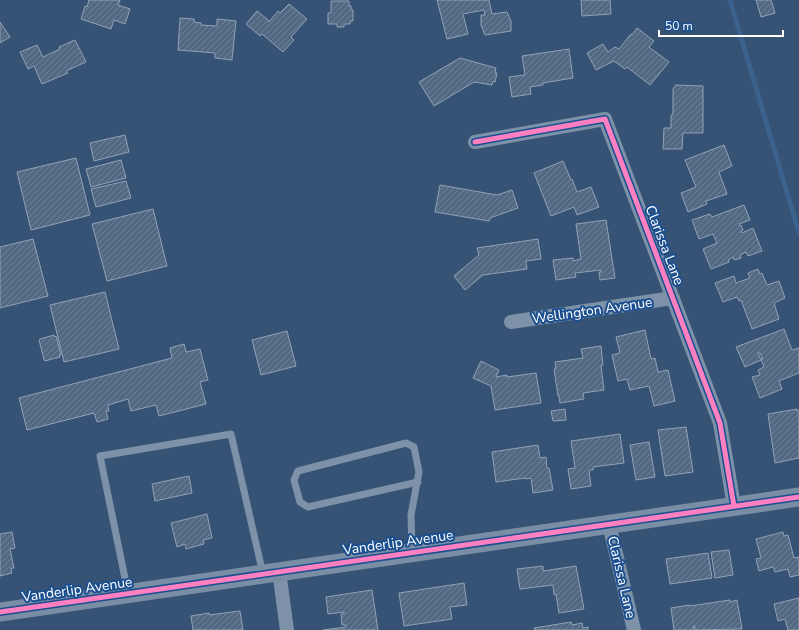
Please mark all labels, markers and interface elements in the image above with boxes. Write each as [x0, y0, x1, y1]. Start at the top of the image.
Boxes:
scale bar [659, 12, 783, 38]
text: 50 m [665, 18, 693, 34]
street label: Clarissa Lane [641, 202, 688, 288]
street label: Wellington Avenue [531, 293, 654, 328]
street label: Vanderlip Avenue [340, 525, 455, 560]
street label: Clarissa Lane [603, 534, 640, 620]
street label: Vanderlip Avenue [19, 572, 134, 607]

